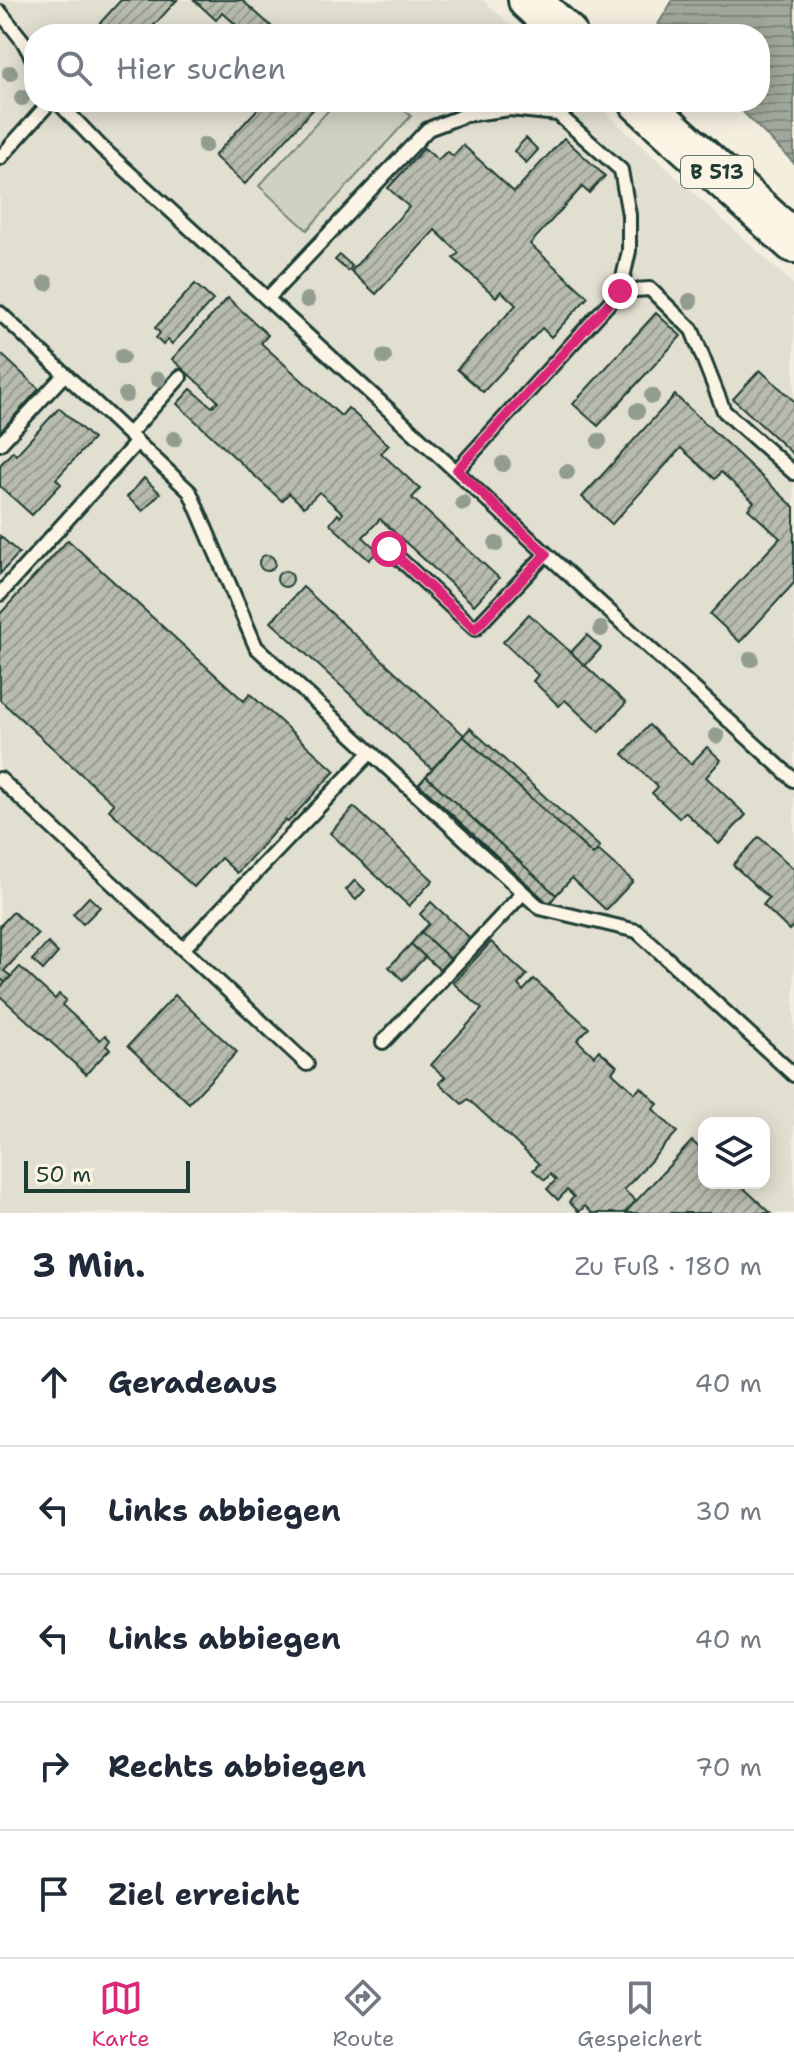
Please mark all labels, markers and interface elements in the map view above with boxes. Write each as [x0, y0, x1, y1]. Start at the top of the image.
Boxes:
search box [24, 24, 770, 112]
icon: search [52, 46, 96, 90]
text: Hier suchen [116, 48, 286, 89]
road number: B 513 [681, 156, 753, 188]
route end [602, 273, 638, 309]
route start [371, 531, 407, 567]
map controls [698, 1117, 770, 1189]
button: layers [698, 1117, 770, 1189]
scale bar [24, 1157, 190, 1193]
text: 50 m [36, 1160, 91, 1189]
text: 3 Min. [32, 1242, 145, 1288]
text: Zu Fuß · 180 m [574, 1248, 762, 1283]
icon: ahead [32, 1360, 76, 1404]
text: Geradeaus [108, 1362, 277, 1403]
text: 40 m [695, 1365, 762, 1400]
icon: left [32, 1488, 76, 1532]
text: Links abbiegen [108, 1490, 341, 1531]
text: 30 m [695, 1493, 762, 1528]
icon: left [32, 1616, 76, 1660]
text: Links abbiegen [108, 1618, 341, 1659]
text: 40 m [695, 1621, 762, 1656]
icon: right [32, 1744, 76, 1788]
text: Rechts abbiegen [108, 1746, 366, 1787]
text: 70 m [695, 1749, 762, 1784]
icon: arrive [32, 1872, 76, 1916]
text: Ziel erreicht [108, 1874, 300, 1915]
tab: Karte [91, 1976, 150, 2053]
tab: Route [333, 1976, 394, 2053]
tab: Gespeichert [577, 1976, 703, 2053]

